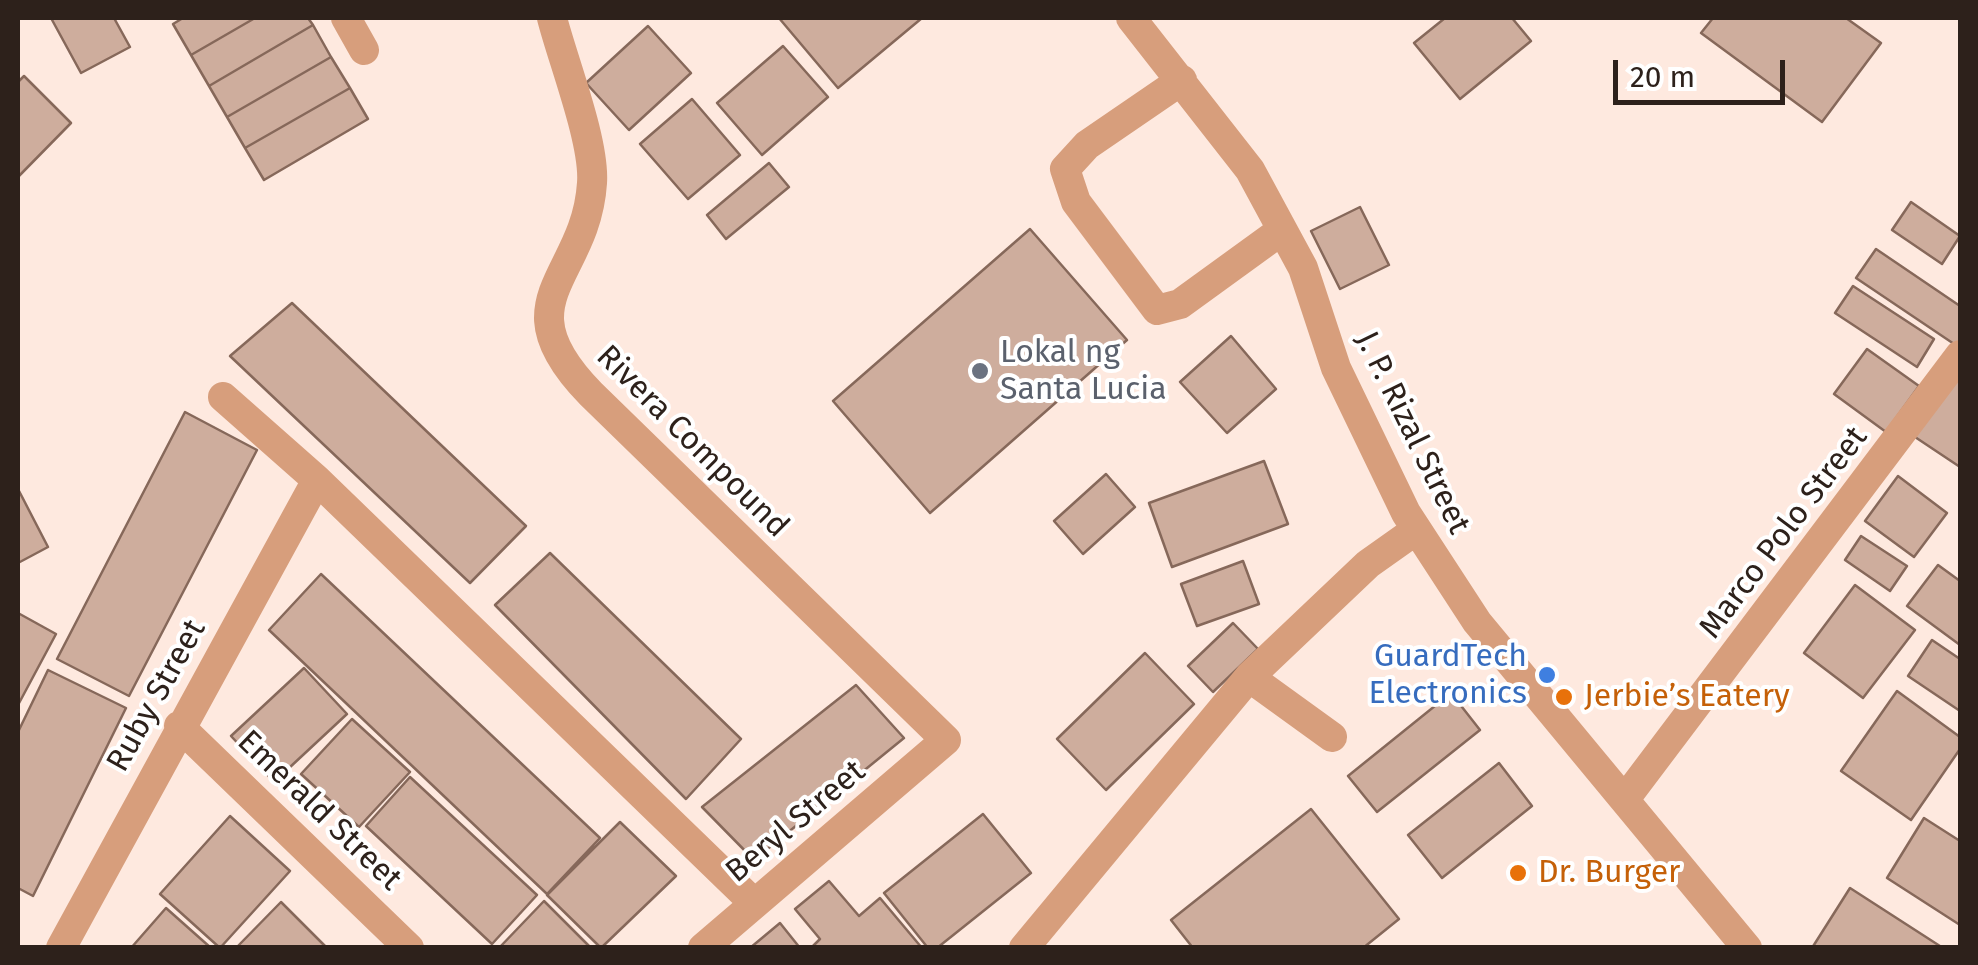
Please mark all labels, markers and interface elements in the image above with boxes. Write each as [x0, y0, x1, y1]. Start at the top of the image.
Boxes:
scale bar [1618, 40, 1790, 102]
text: 20 m [1630, 59, 1695, 95]
street label: J. P. Rizal Street [1346, 326, 1478, 540]
place label: Lokal ng Santa Lucia [1000, 334, 1167, 409]
street label: Rivera Compound [588, 338, 796, 546]
marker: Lokal ng Santa Lucia [969, 360, 991, 382]
street label: Marco Polo Street [1692, 420, 1876, 646]
street label: Ruby Street [100, 613, 214, 779]
place label: GuardTech Electronics [1369, 638, 1527, 713]
marker: GuardTech Electronics [1536, 664, 1558, 686]
place label: Jerbie’s Eatery [1584, 678, 1790, 716]
marker: Jerbie’s Eatery [1553, 686, 1575, 708]
street label: Emerald Street [229, 723, 409, 899]
street label: Beryl Street [719, 753, 873, 891]
place label: Dr. Burger [1538, 854, 1680, 892]
marker: Dr. Burger [1507, 862, 1529, 884]

